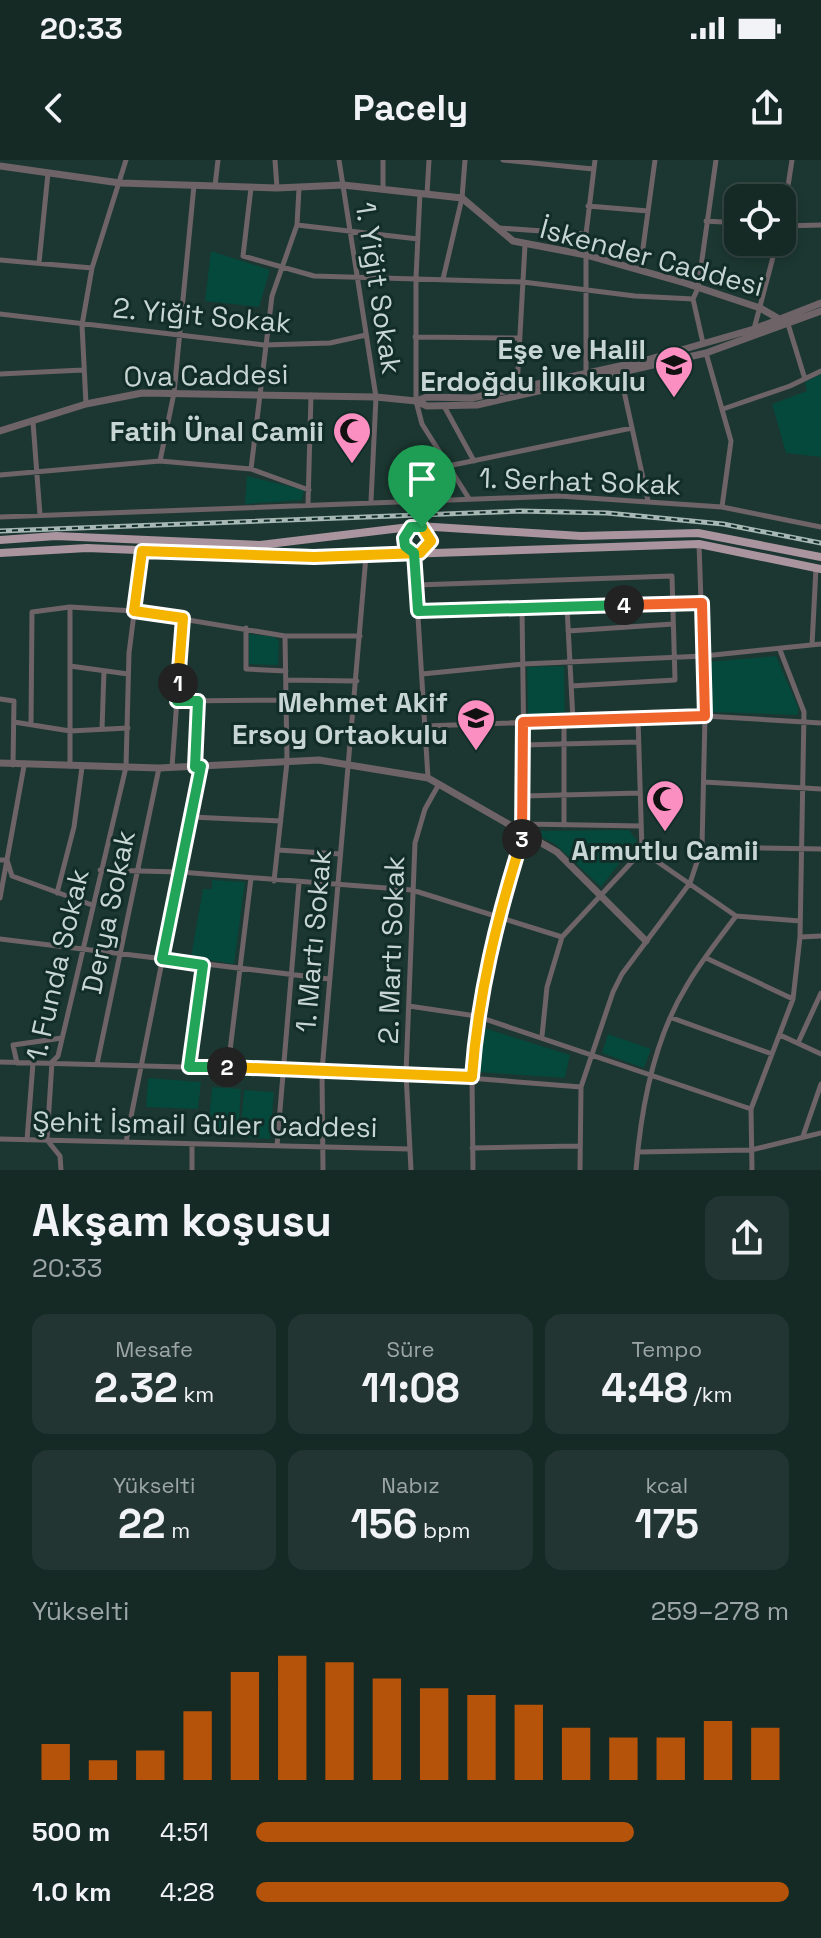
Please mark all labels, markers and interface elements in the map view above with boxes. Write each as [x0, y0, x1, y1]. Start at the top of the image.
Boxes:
text: 20:33 [40, 9, 123, 48]
text: Pacely [353, 85, 468, 131]
icon: back [32, 86, 76, 130]
icon: share [745, 86, 789, 130]
map controls [724, 184, 796, 256]
button: locate [724, 184, 796, 256]
street label: 1. Yiğit Sokak [348, 199, 410, 377]
street label: İskender Caddesi [536, 210, 768, 304]
street label: 2. Yiğit Sokak [111, 289, 293, 341]
place label: Eşe ve Halil Erdoğdu İlkokulu [420, 331, 646, 399]
school or university icon: Eşe ve Halil Erdoğdu İlkokulu [653, 344, 695, 399]
street label: Ova Caddesi [123, 356, 289, 394]
mosque icon: Fatih Ünal Camii [331, 410, 373, 465]
place label: Fatih Ünal Camii [110, 413, 324, 449]
pin [388, 445, 456, 527]
icon: arrive [400, 457, 444, 501]
street label: 1. Serhat Sokak [478, 459, 682, 503]
pin: 4 [604, 585, 644, 625]
text: 4 [617, 591, 631, 619]
pin: 1 [158, 663, 198, 703]
text: 1 [173, 669, 183, 697]
place label: Mehmet Akif Ersoy Ortaokulu [232, 684, 448, 752]
school or university icon: Mehmet Akif Ersoy Ortaokulu [455, 697, 497, 752]
mosque icon: Armutlu Camii [644, 778, 686, 833]
pin: 3 [502, 819, 542, 859]
text: 3 [515, 825, 529, 853]
street label: Derya Sokak [73, 827, 143, 997]
place label: Armutlu Camii [571, 832, 759, 868]
street label: 1. Martı Sokak [287, 848, 339, 1034]
street label: 2. Martı Sokak [370, 855, 412, 1045]
street label: 1. Funda Sokak [17, 865, 97, 1065]
pin: 2 [207, 1047, 247, 1087]
text: 2 [220, 1053, 234, 1081]
street label: Şehit İsmail Güler Caddesi [32, 1103, 378, 1145]
text: Akşam koşusu [32, 1193, 332, 1249]
button: share [705, 1196, 789, 1280]
text: 20:33 [32, 1251, 102, 1285]
text: Mesafe [115, 1335, 193, 1363]
text: Süre [387, 1335, 434, 1363]
text: Tempo [632, 1335, 702, 1363]
text: 2.32 [94, 1363, 178, 1414]
text: 11:08 [361, 1363, 459, 1414]
text: 4:48 [601, 1363, 688, 1414]
text: km [178, 1380, 214, 1408]
text: /km [688, 1380, 733, 1408]
text: Yükselti [113, 1471, 195, 1499]
text: Nabız [381, 1471, 440, 1499]
text: kcal [646, 1471, 688, 1499]
text: 22 [118, 1499, 166, 1550]
text: 156 [351, 1499, 417, 1550]
text: 175 [635, 1499, 699, 1550]
text: m [166, 1516, 190, 1544]
text: bpm [417, 1516, 470, 1544]
text: Yükselti [32, 1594, 129, 1628]
text: 259–278 m [651, 1594, 789, 1628]
text: 500 m [32, 1815, 110, 1849]
text: 4:51 [160, 1815, 209, 1849]
text: 1.0 km [32, 1875, 112, 1909]
text: 4:28 [160, 1875, 215, 1909]

